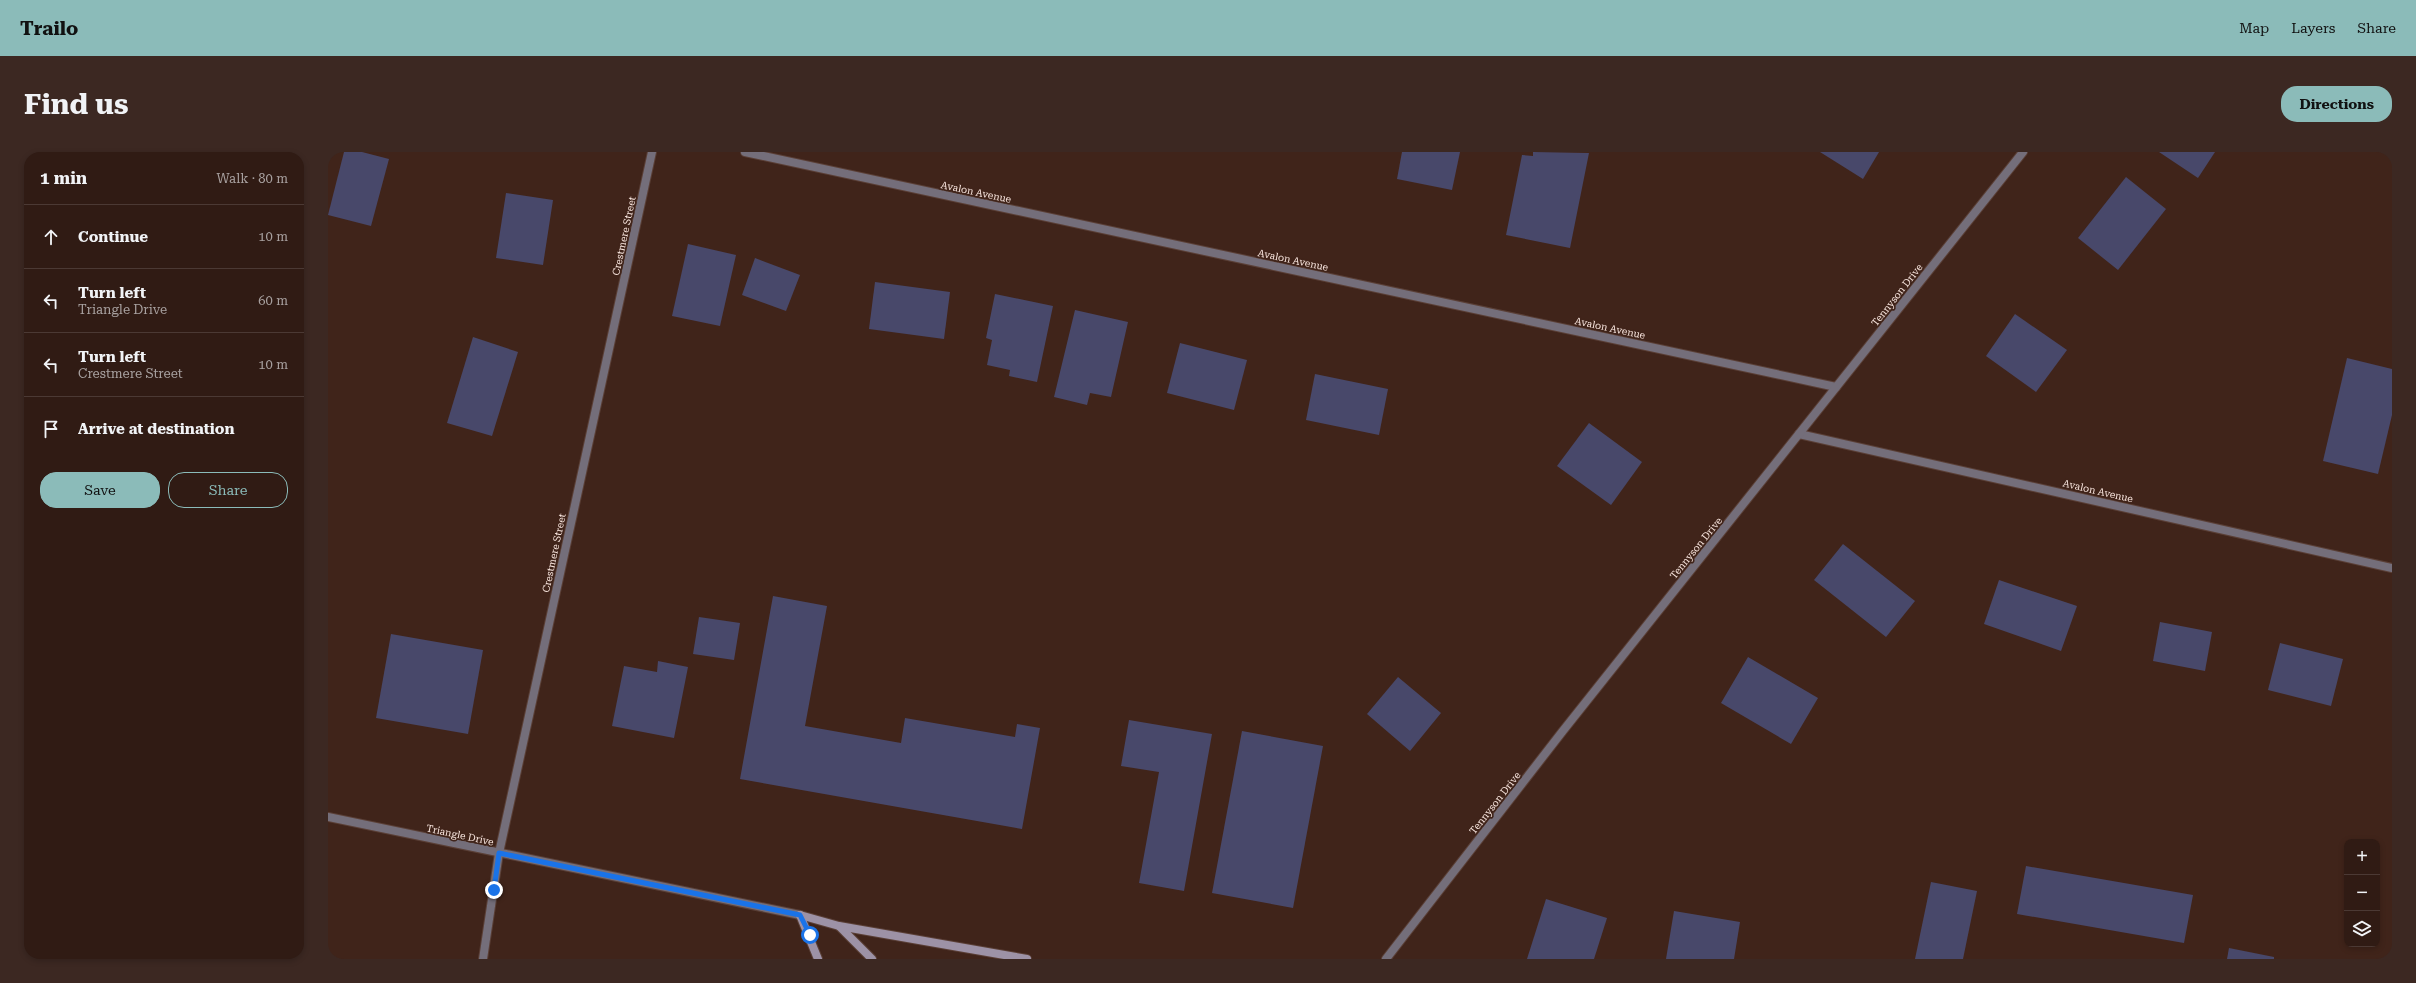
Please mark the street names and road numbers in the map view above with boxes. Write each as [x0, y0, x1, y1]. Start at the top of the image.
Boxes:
street label: Avalon Avenue [940, 179, 1013, 205]
street label: Crestmere Street [610, 195, 638, 277]
street label: Avalon Avenue [1257, 247, 1330, 273]
street label: Tennyson Drive [1869, 261, 1925, 328]
street label: Avalon Avenue [1574, 315, 1647, 341]
street label: Avalon Avenue [2062, 478, 2135, 505]
street label: Crestmere Street [540, 512, 568, 594]
street label: Tennyson Drive [1668, 515, 1725, 581]
street label: Tennyson Drive [1467, 769, 1523, 836]
street label: Triangle Drive [425, 822, 495, 848]

